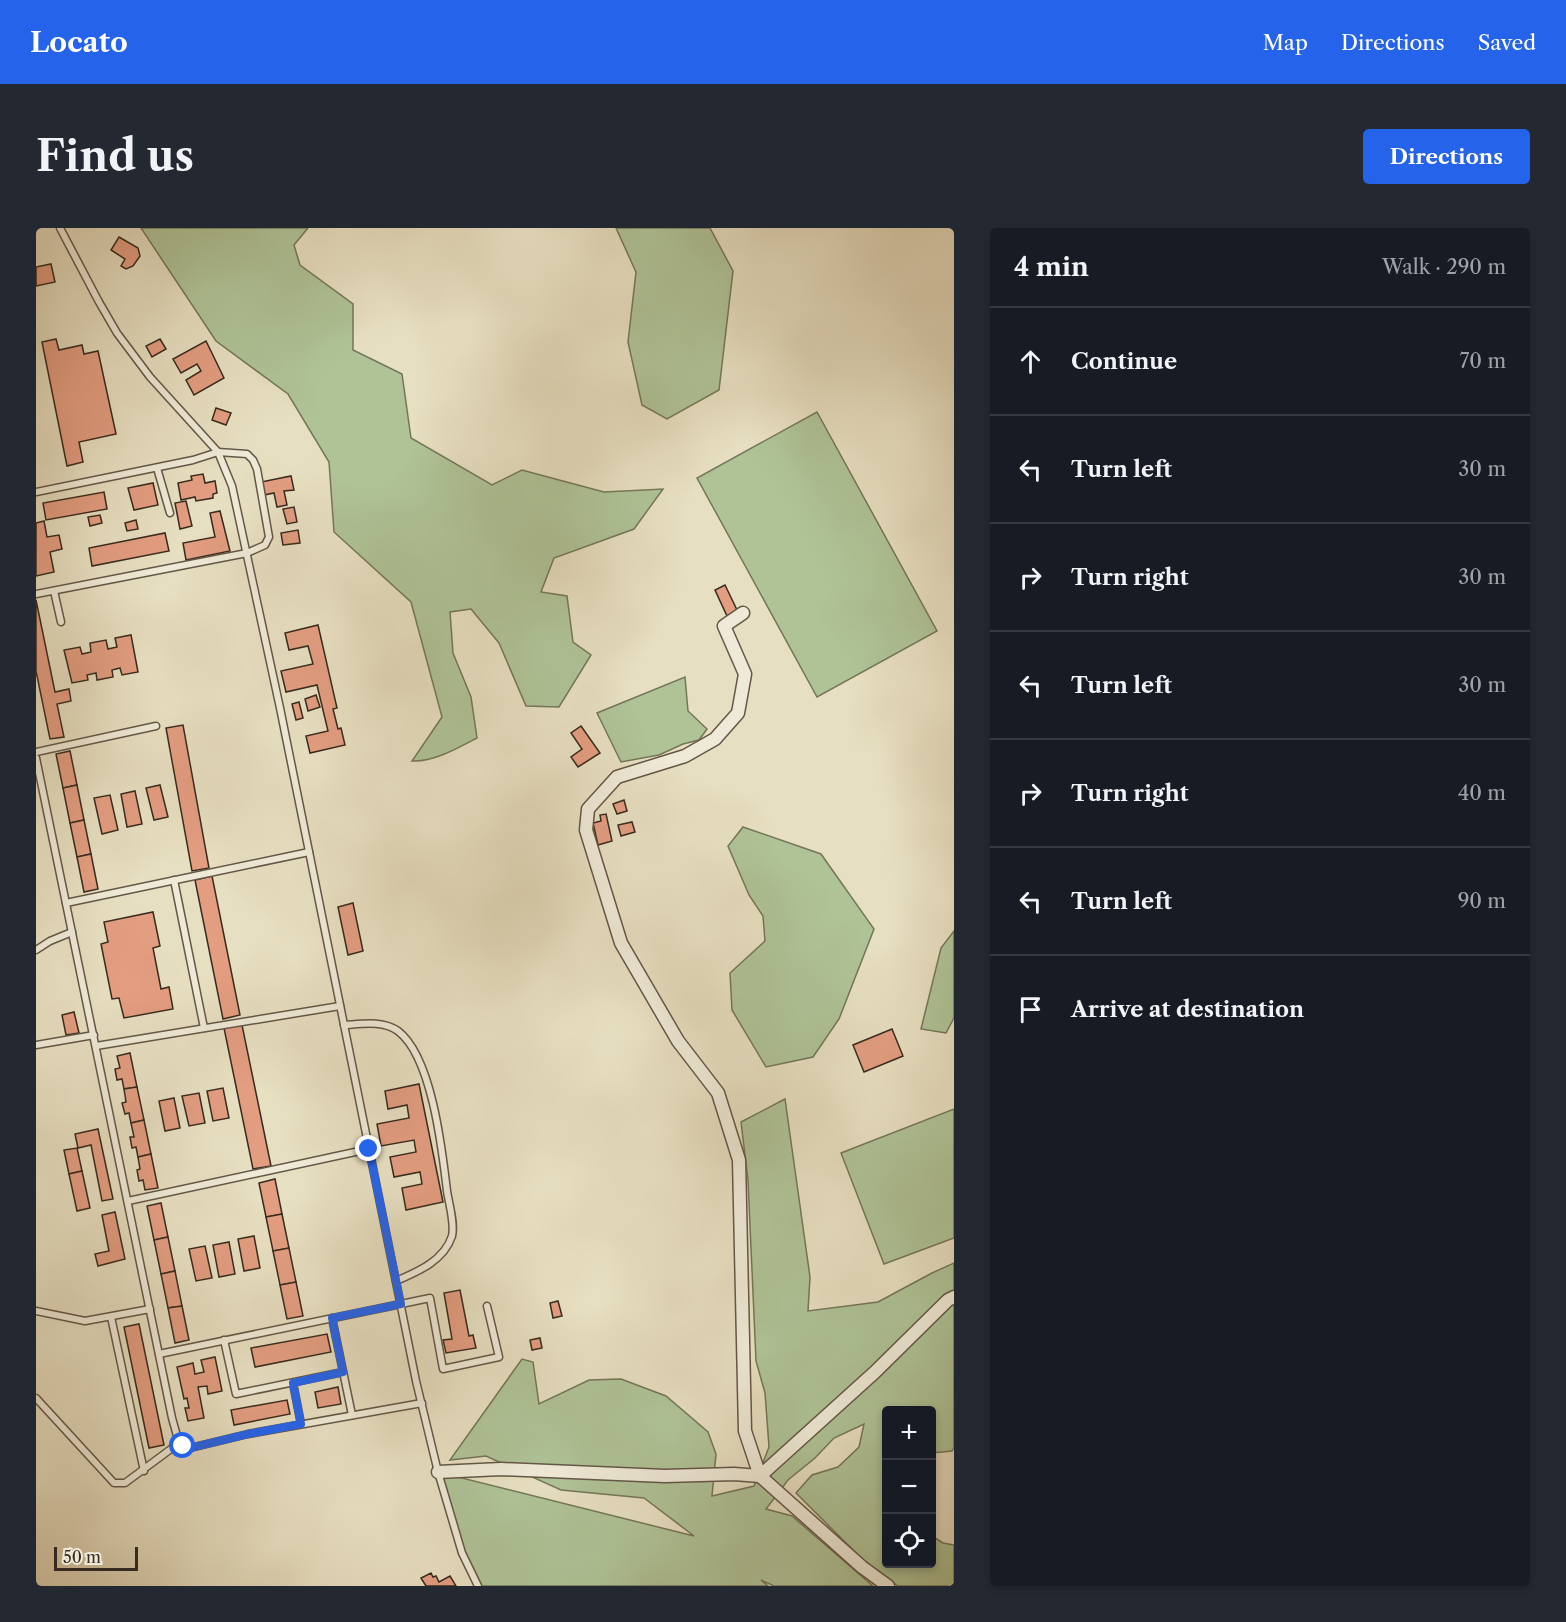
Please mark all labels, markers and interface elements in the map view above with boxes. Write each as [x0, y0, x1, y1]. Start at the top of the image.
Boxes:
text: Locato [30, 25, 128, 59]
text: Map [1263, 30, 1308, 55]
text: Directions [1341, 30, 1445, 55]
text: Saved [1478, 30, 1536, 55]
button: Directions [1363, 129, 1530, 184]
text: Find us [36, 130, 194, 182]
text: 4 min [1014, 251, 1089, 283]
text: Walk · 290 m [1382, 255, 1506, 279]
icon: ahead [1014, 345, 1047, 378]
text: Continue [1071, 348, 1177, 375]
text: 70 m [1460, 349, 1506, 373]
icon: left [1014, 453, 1047, 486]
text: Turn left [1071, 456, 1172, 483]
text: 30 m [1458, 457, 1506, 481]
icon: right [1014, 561, 1047, 594]
text: Turn right [1071, 564, 1189, 591]
text: 30 m [1458, 565, 1506, 589]
icon: left [1014, 669, 1047, 702]
text: Turn left [1071, 672, 1172, 699]
text: 30 m [1458, 673, 1506, 697]
icon: right [1014, 777, 1047, 810]
text: Turn right [1071, 780, 1189, 807]
text: 40 m [1458, 781, 1506, 805]
icon: left [1014, 885, 1047, 918]
text: Turn left [1071, 888, 1172, 915]
text: 90 m [1458, 889, 1506, 913]
icon: arrive [1014, 993, 1047, 1026]
text: Arrive at destination [1071, 996, 1304, 1023]
route end [355, 1135, 381, 1161]
map controls [882, 1406, 936, 1568]
button: + [882, 1406, 936, 1460]
route start [169, 1432, 195, 1458]
button: − [882, 1460, 936, 1514]
button: locate [882, 1514, 936, 1568]
scale bar [54, 1544, 138, 1572]
text: 50 m [63, 1547, 101, 1567]

